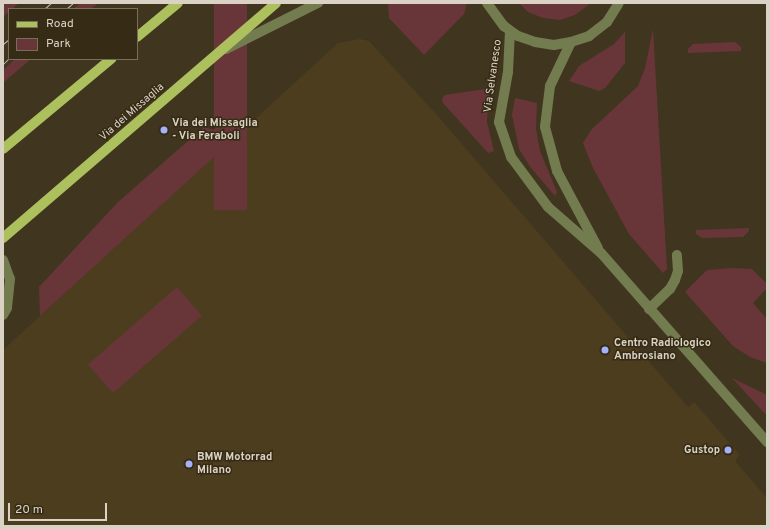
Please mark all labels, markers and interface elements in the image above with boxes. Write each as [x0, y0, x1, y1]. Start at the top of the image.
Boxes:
legend [8, 8, 138, 60]
text: Road [46, 16, 74, 32]
text: Park [46, 36, 71, 52]
street label: Via Selvanesco [481, 39, 505, 113]
street label: Via dei Missaglia [97, 80, 167, 144]
place label: Via dei Missaglia - Via Feraboli [172, 117, 258, 143]
marker: Via dei Missaglia - Via Feraboli [159, 125, 169, 135]
place label: Centro Radiologico Ambrosiano [614, 337, 711, 363]
marker: Centro Radiologico Ambrosiano [599, 344, 611, 356]
place label: Gustop [684, 443, 720, 457]
marker: Gustop [723, 445, 733, 455]
place label: BMW Motorrad Milano [197, 451, 272, 477]
marker: BMW Motorrad Milano [184, 459, 194, 469]
scale bar [10, 495, 109, 521]
text: 20 m [15, 502, 43, 518]

